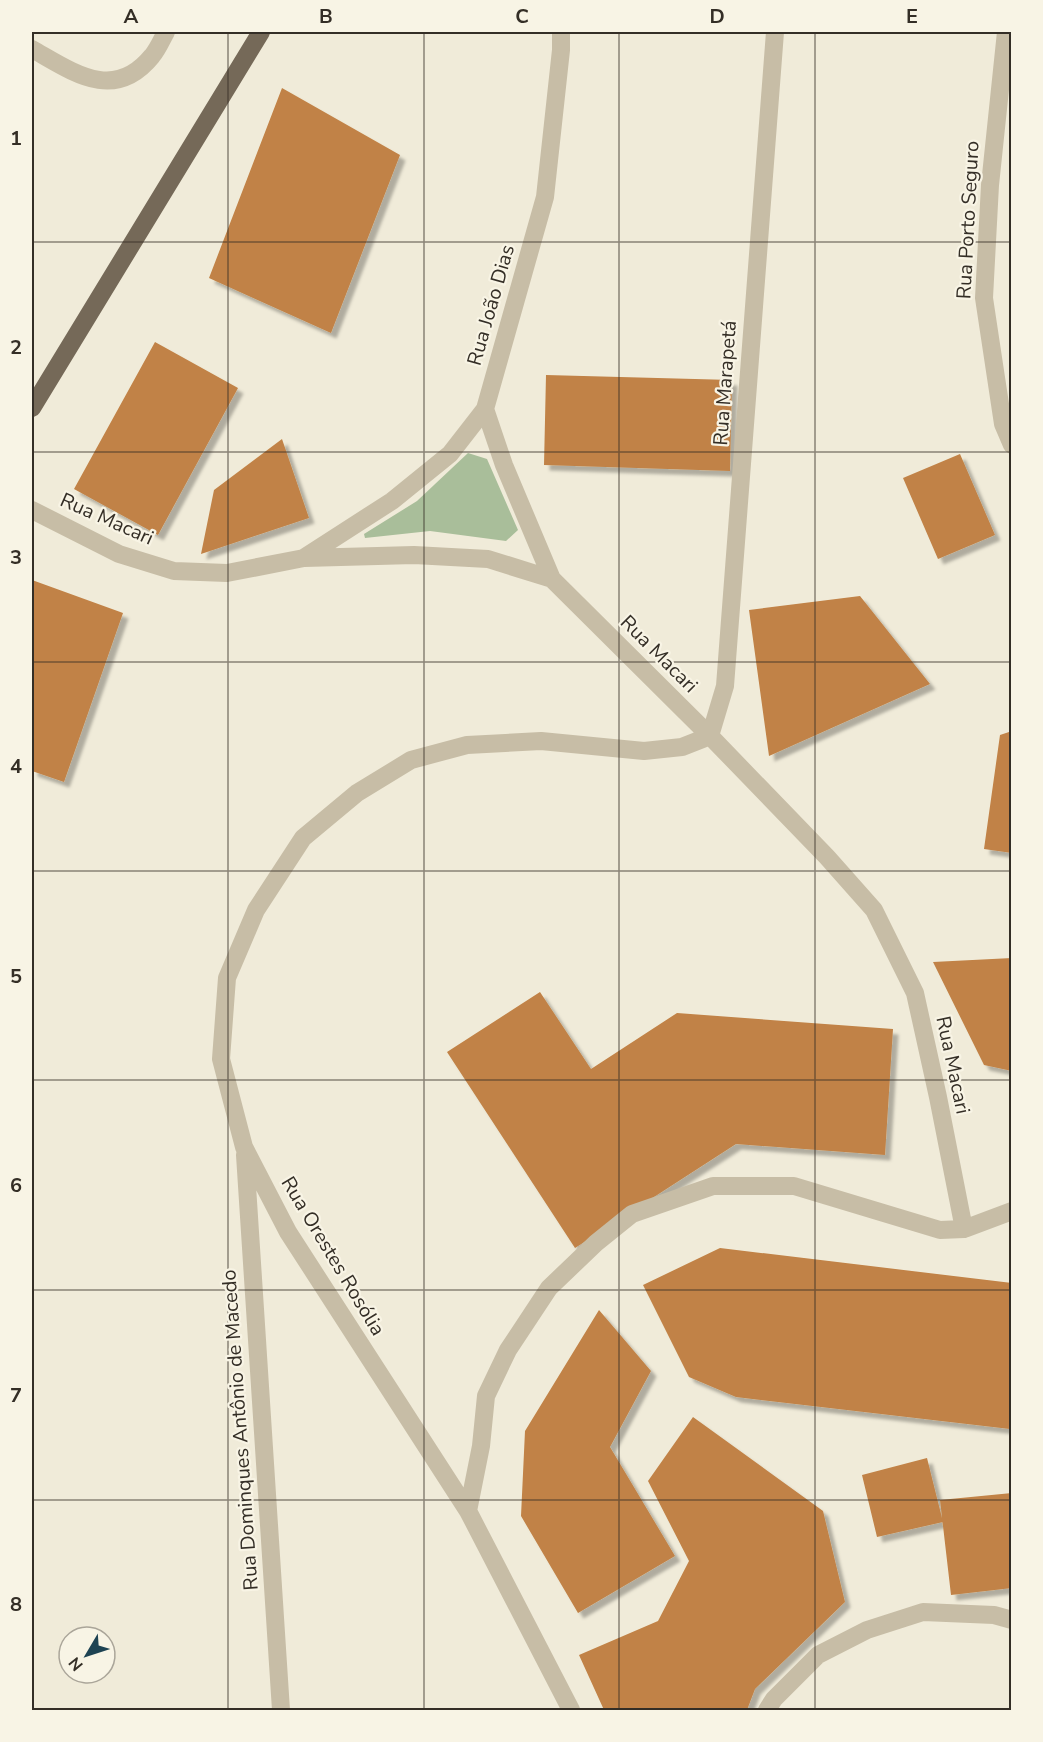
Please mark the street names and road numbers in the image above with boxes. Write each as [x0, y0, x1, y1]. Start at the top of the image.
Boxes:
street label: Rua Porto Seguro [950, 140, 986, 300]
street label: Rua João Dias [461, 241, 521, 369]
street label: Rua Marapetá [707, 319, 743, 447]
street label: Rua Macari [56, 486, 158, 552]
street label: Rua Macari [614, 609, 704, 699]
street label: Rua Macari [929, 1013, 977, 1117]
street label: Rua Orestes Rosólia [275, 1171, 391, 1341]
street label: Rua Dominques Antônio de Macedo [215, 1269, 265, 1591]

